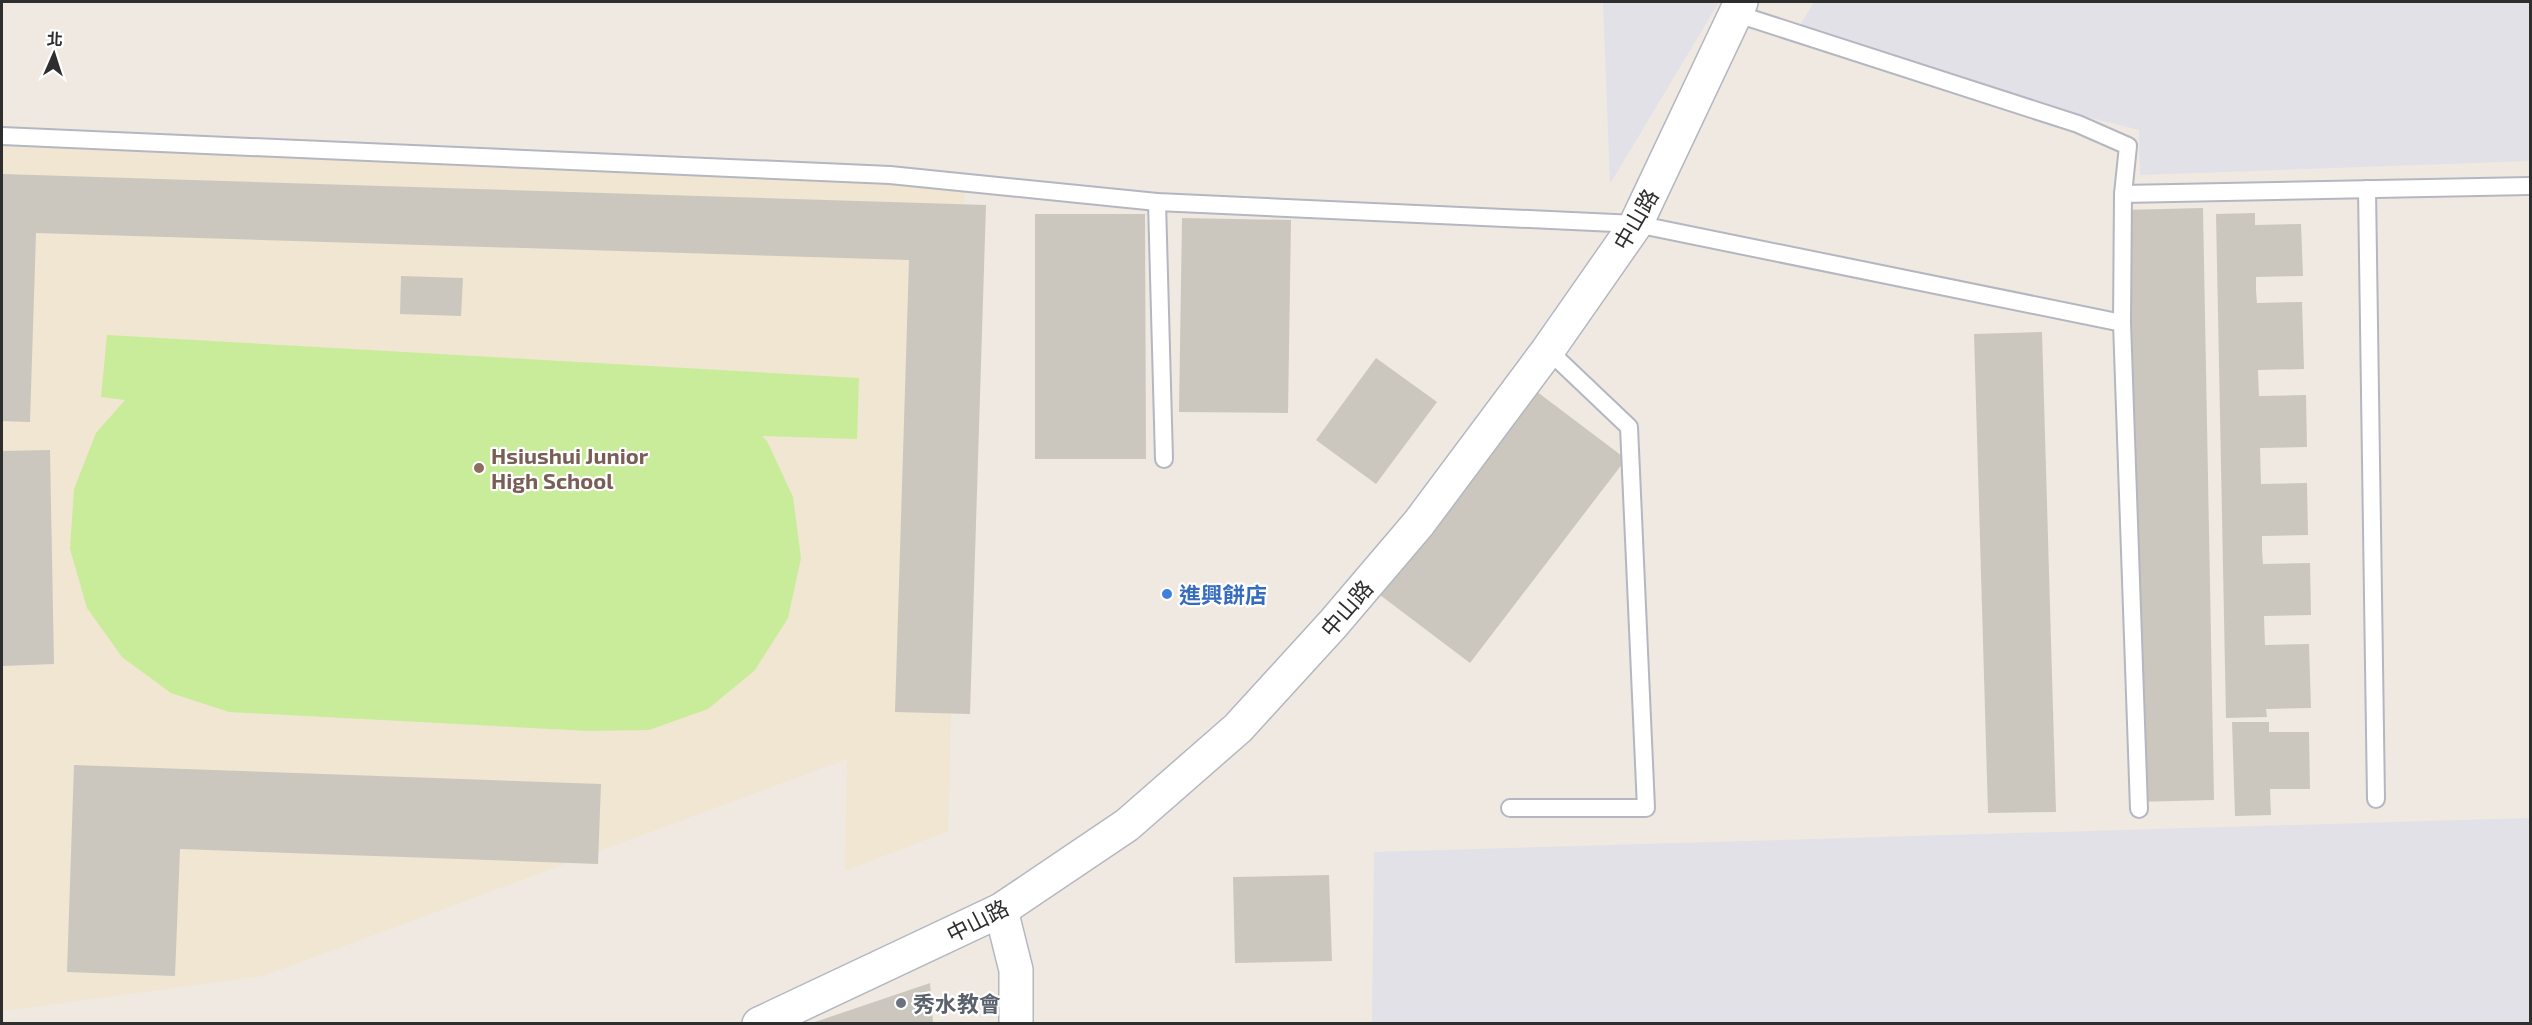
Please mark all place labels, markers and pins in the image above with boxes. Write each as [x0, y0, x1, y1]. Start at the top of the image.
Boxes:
place label: Hsiushui Junior High School [491, 442, 649, 493]
marker: Hsiushui Junior High School [472, 461, 486, 475]
place label: 進興餅店 [1179, 581, 1267, 607]
marker: 進興餅店 [1160, 587, 1174, 601]
place label: 秀水教會 [913, 990, 1001, 1016]
marker: 秀水教會 [894, 996, 908, 1010]

